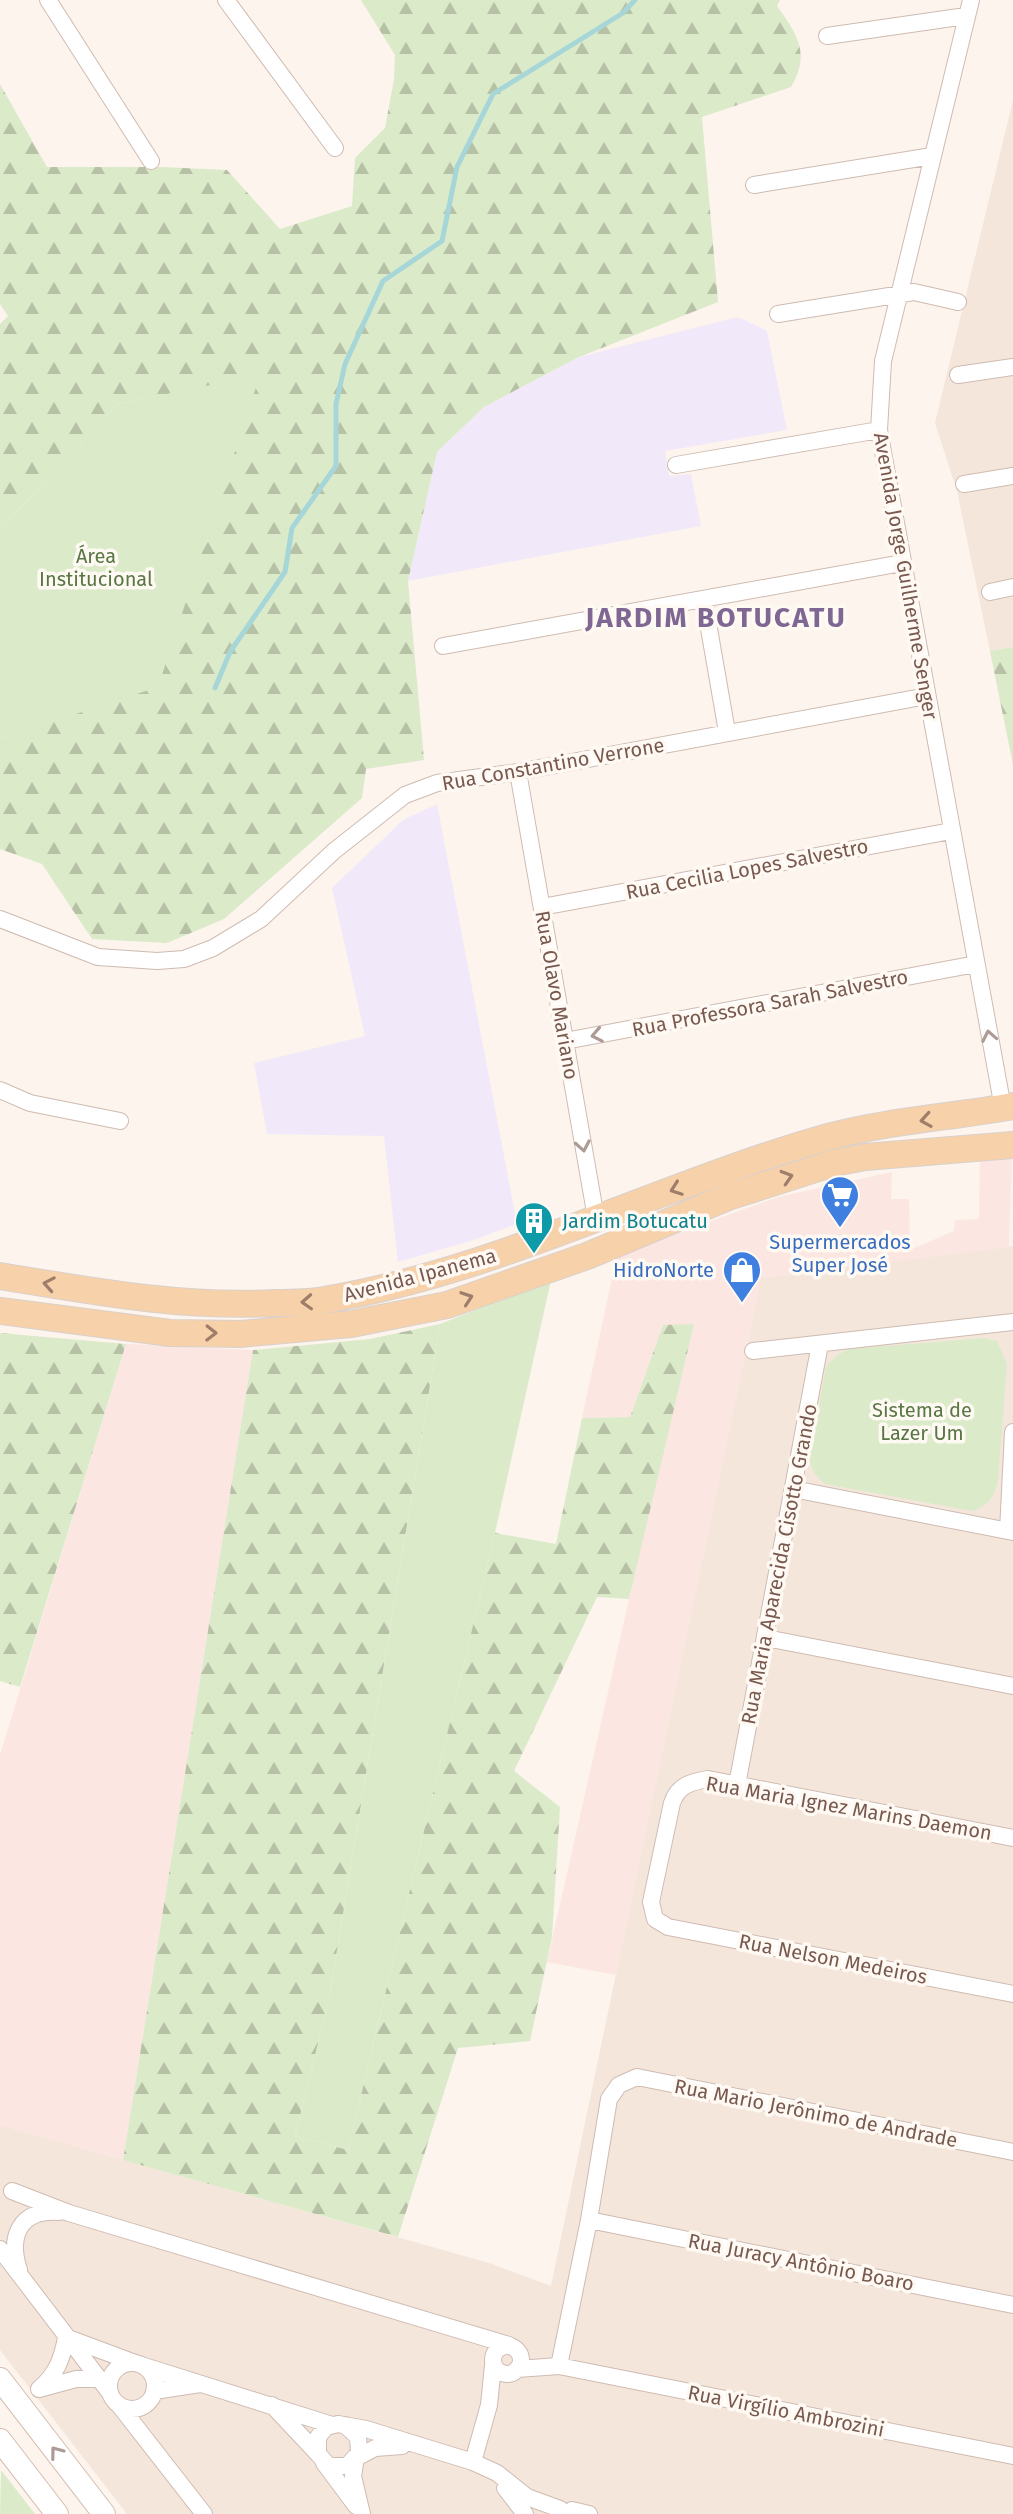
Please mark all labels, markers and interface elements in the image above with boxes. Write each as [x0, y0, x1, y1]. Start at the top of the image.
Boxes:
street label: Avenida Jorge Guilherme Senger [869, 431, 943, 722]
park label: Área Institucional [39, 544, 153, 591]
district label: JARDIM BOTUCATU [584, 601, 847, 634]
street label: Rua Constantino Verrone [440, 733, 666, 795]
street label: Rua Cecilia Lopes Salvestro [624, 834, 870, 904]
street label: Rua Olavo Mariano [530, 909, 584, 1081]
street label: Rua Professora Sarah Salvestro [630, 964, 910, 1042]
one-way arrow [590, 1026, 603, 1043]
one-way arrow [982, 1029, 999, 1043]
one-way arrow [919, 1111, 933, 1128]
one-way arrow [574, 1139, 591, 1152]
one-way arrow [779, 1171, 793, 1187]
supermarket icon: Supermercados Super José [819, 1174, 861, 1229]
one-way arrow [670, 1179, 684, 1196]
building icon: Jardim Botucatu [513, 1200, 555, 1255]
place label: Jardim Botucatu [562, 1209, 708, 1233]
place label: Supermercados Super José [769, 1230, 911, 1277]
street label: Avenida Ipanema [341, 1243, 499, 1307]
shop icon: HidroNorte [721, 1249, 763, 1304]
place label: HidroNorte [613, 1258, 714, 1282]
one-way arrow [42, 1276, 55, 1293]
one-way arrow [460, 1291, 474, 1307]
one-way arrow [300, 1293, 313, 1310]
one-way arrow [205, 1324, 218, 1342]
park label: Sistema de Lazer Um [872, 1398, 972, 1445]
street label: Rua Maria Aparecida Cisotto Grando [736, 1402, 822, 1726]
street label: Rua Maria Ignez Marins Daemon [704, 1771, 994, 1845]
street label: Rua Nelson Medeiros [737, 1929, 929, 1989]
street label: Rua Mario Jerônimo de Andrade [672, 2074, 960, 2152]
street label: Rua Juracy Antônio Boaro [686, 2228, 916, 2296]
street label: Rua Virgílio Ambrozini [686, 2380, 886, 2442]
one-way arrow [52, 2446, 66, 2461]

